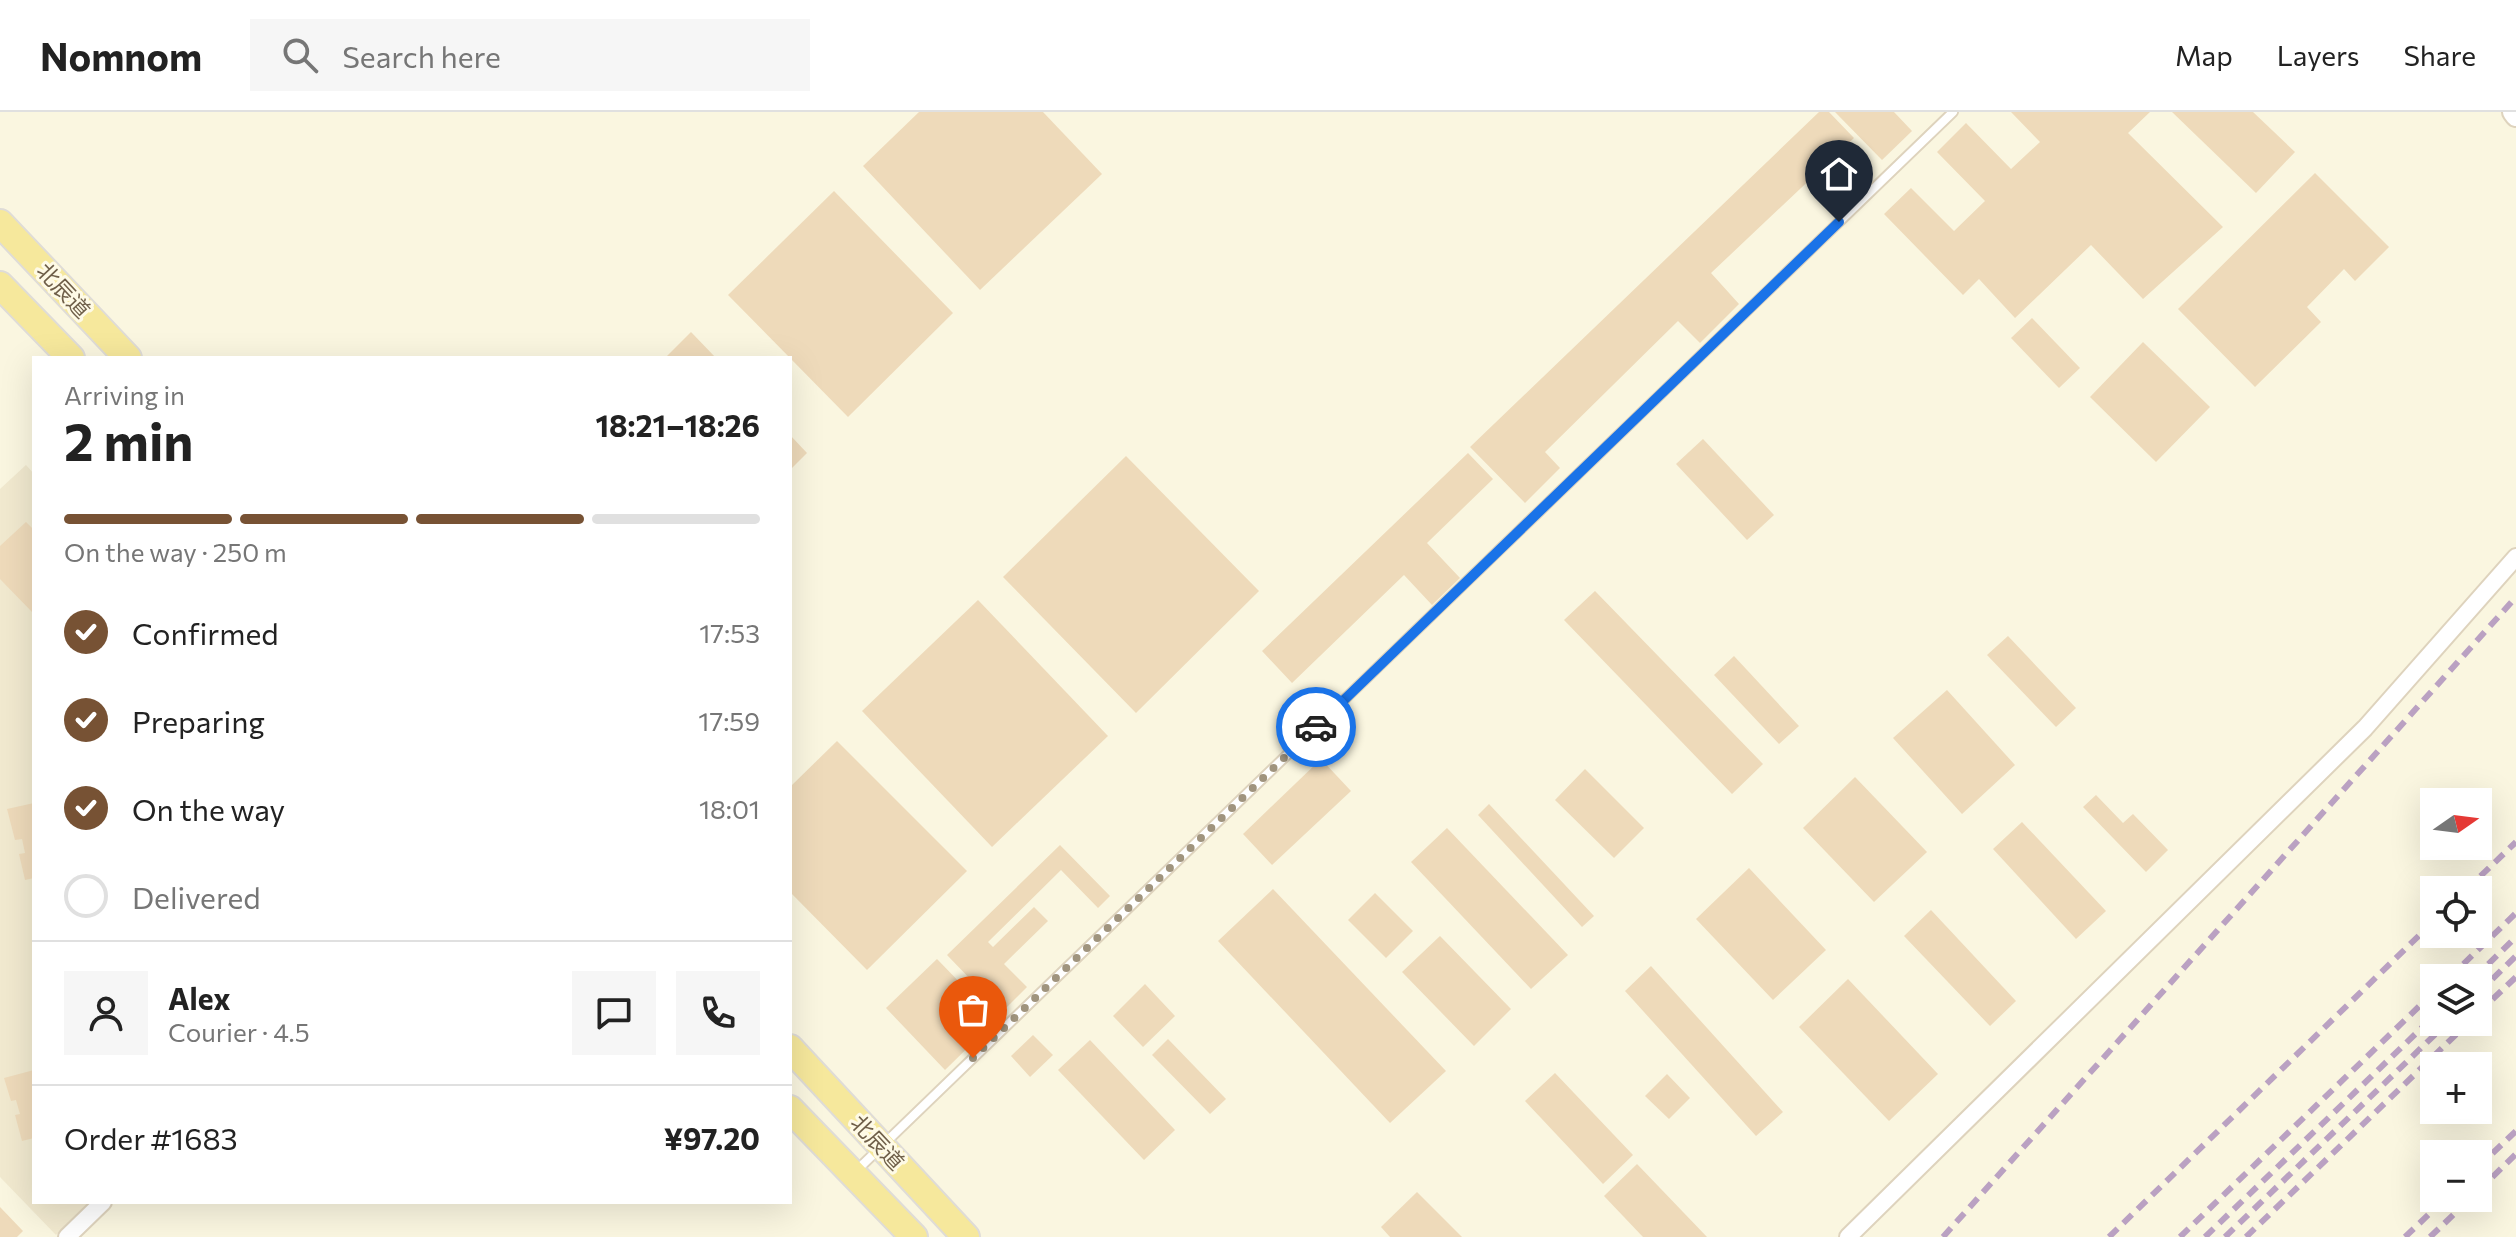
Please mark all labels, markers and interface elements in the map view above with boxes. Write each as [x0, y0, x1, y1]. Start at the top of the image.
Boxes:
search box [250, 19, 810, 91]
text: Nomnom [40, 32, 202, 79]
icon: search [278, 33, 322, 77]
text: Search here [342, 37, 501, 74]
text: Map [2175, 38, 2233, 72]
text: Layers [2277, 38, 2359, 72]
text: Share [2403, 38, 2476, 72]
pin [1805, 140, 1873, 222]
icon: home [1817, 152, 1861, 196]
street label: 北辰道 [32, 257, 96, 323]
text: Arriving in [64, 379, 185, 410]
text: 18:21–18:26 [595, 406, 760, 443]
text: 2 min [64, 408, 193, 472]
text: On the way · 250 m [64, 536, 287, 567]
icon: check [64, 610, 108, 654]
text: Confirmed [132, 614, 279, 651]
text: 17:53 [699, 617, 760, 648]
courier [1276, 687, 1356, 767]
icon: check [64, 698, 108, 742]
text: Preparing [132, 702, 265, 739]
text: 17:59 [698, 705, 760, 736]
icon: car [1294, 705, 1338, 749]
icon: check [64, 786, 108, 830]
north arrow [2420, 788, 2492, 860]
map controls [2420, 788, 2492, 1212]
text: On the way [132, 790, 285, 827]
text: 18:01 [699, 793, 760, 824]
button: locate [2420, 876, 2492, 948]
text: Delivered [132, 878, 261, 915]
button: layers [2420, 964, 2492, 1036]
button: person [64, 971, 148, 1055]
button: chat [572, 971, 656, 1055]
button: phone [676, 971, 760, 1055]
pin [939, 976, 1007, 1058]
text: Alex [168, 979, 231, 1016]
icon: bag [951, 988, 995, 1032]
text: Courier · 4.5 [168, 1016, 310, 1047]
button: + [2420, 1052, 2492, 1124]
street label: 北辰道 [846, 1109, 910, 1175]
text: Order #1683 [64, 1119, 238, 1156]
text: ¥97.20 [664, 1119, 760, 1156]
button: − [2420, 1140, 2492, 1212]

